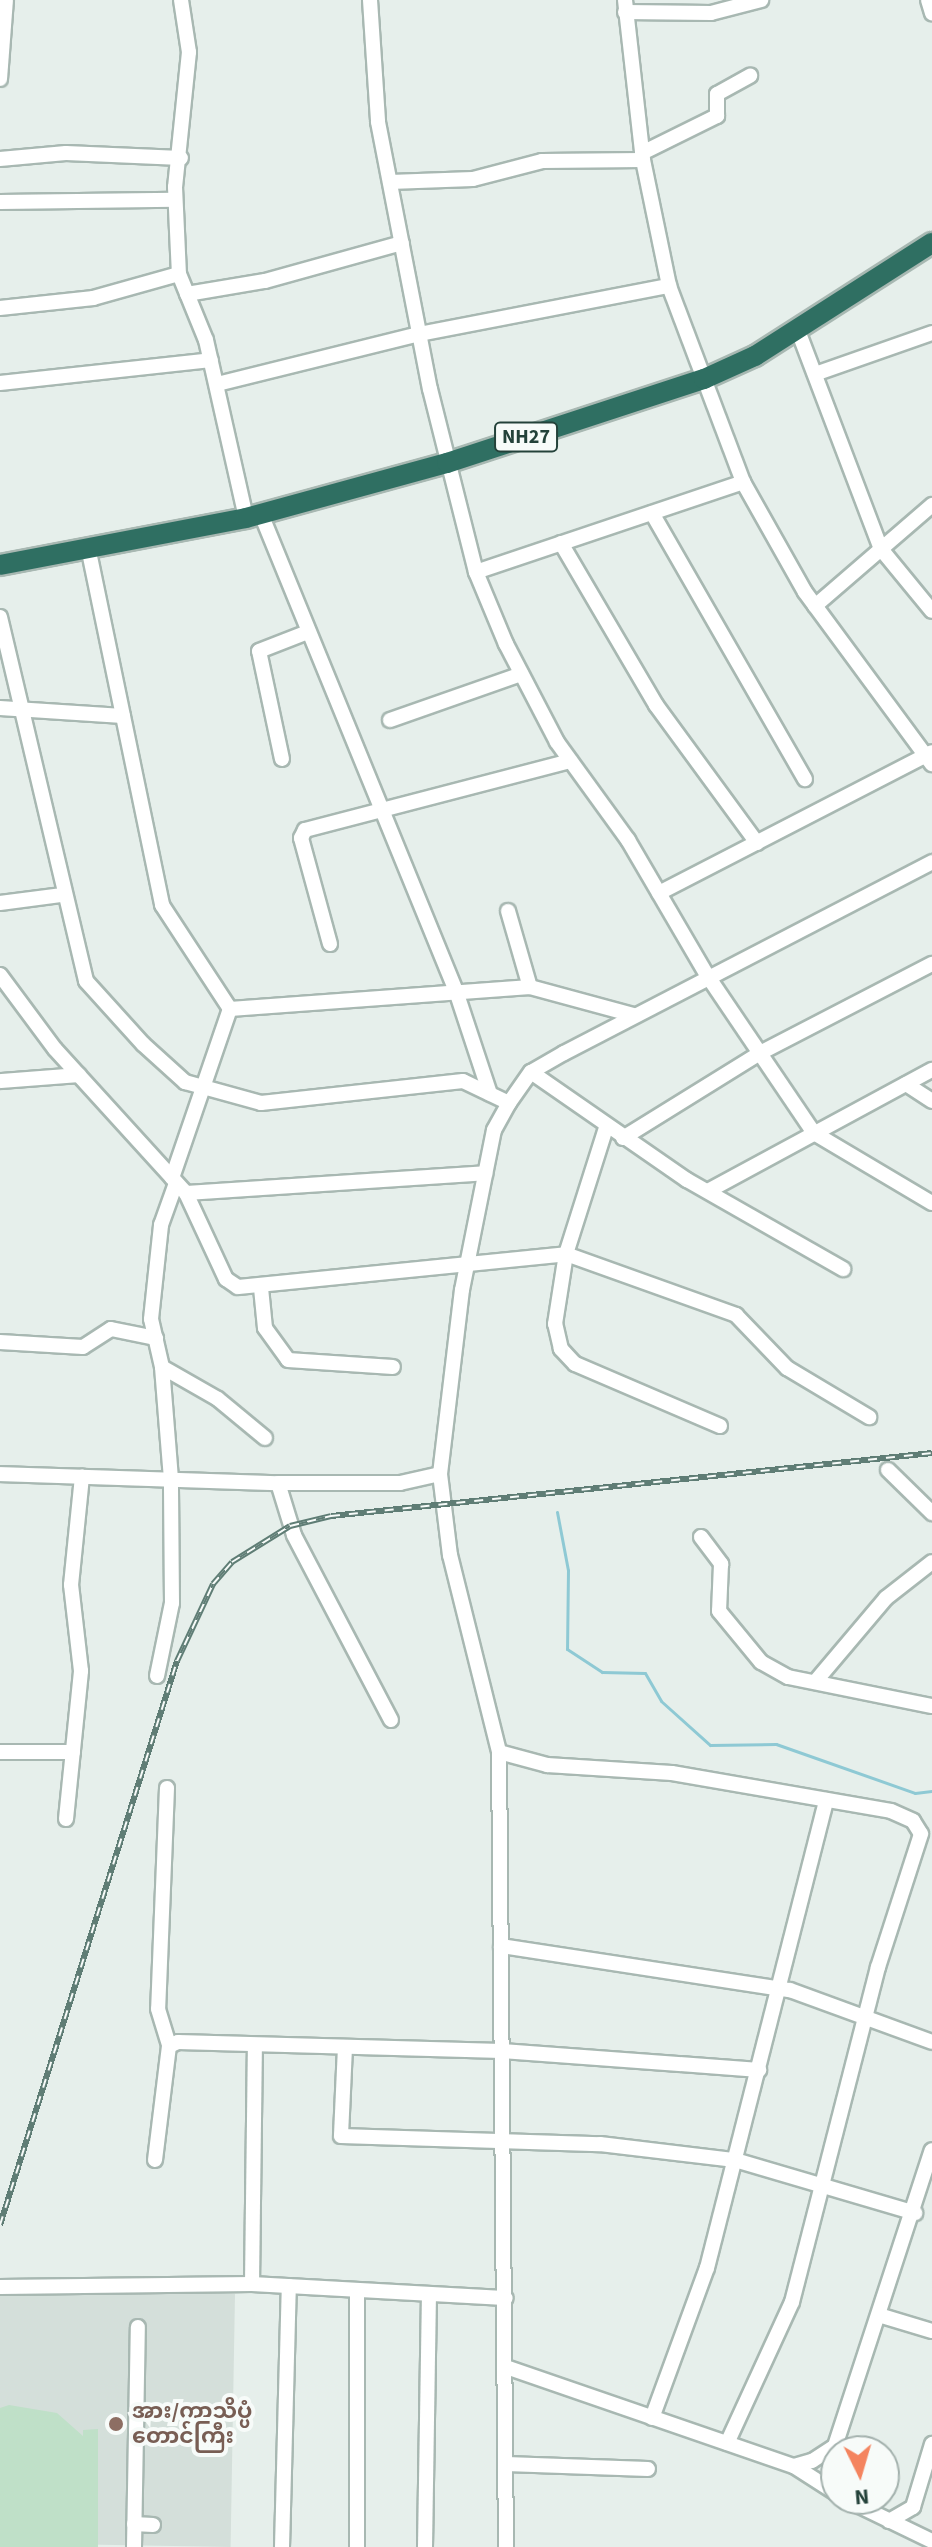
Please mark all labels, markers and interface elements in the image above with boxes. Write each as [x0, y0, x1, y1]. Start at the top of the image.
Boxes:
road number: NH27 [494, 421, 558, 453]
place label: အား/ကာသိပ္ပံ တောင်ကြီး [132, 2398, 252, 2450]
marker: အား/ကာသိပ္ပံ တောင်ကြီး [107, 2415, 125, 2433]
north arrow [820, 2435, 900, 2515]
text: N [853, 2480, 871, 2513]

